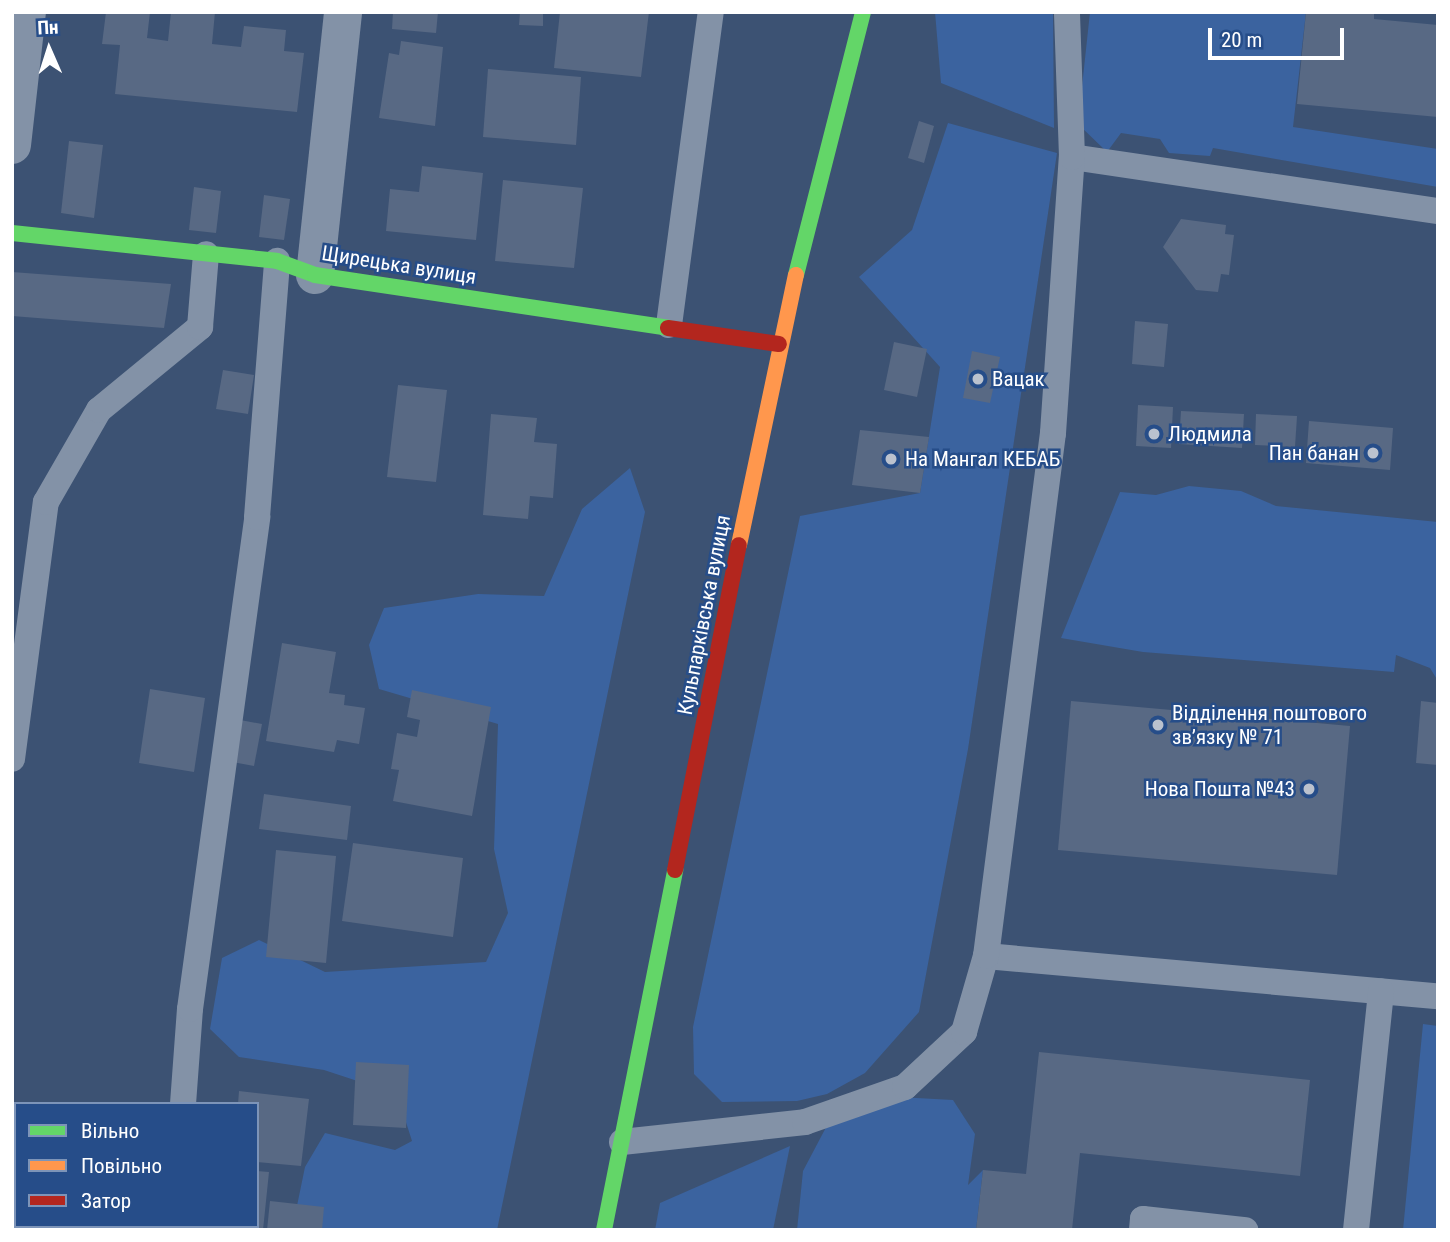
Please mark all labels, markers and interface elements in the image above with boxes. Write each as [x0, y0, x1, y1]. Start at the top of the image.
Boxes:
north arrow [14, 14, 84, 84]
scale bar [1212, 14, 1348, 58]
text: Пн [37, 15, 59, 40]
text: 20 m [1221, 28, 1262, 52]
street label: Щирецька вулиця [320, 240, 478, 290]
place label: Вацак [992, 366, 1045, 392]
marker: Вацак [970, 371, 986, 387]
place label: Людмила [1168, 421, 1252, 447]
marker: Людмила [1146, 426, 1162, 442]
place label: Пан банан [1269, 440, 1359, 466]
marker: Пан банан [1365, 445, 1381, 461]
place label: На Мангал КЕБАБ [905, 446, 1060, 472]
marker: На Мангал КЕБАБ [883, 451, 899, 467]
street label: Кульпарківська вулиця [672, 513, 736, 717]
place label: Відділення поштового зв’язку № 71 [1172, 700, 1367, 750]
marker: Відділення поштового зв’язку № 71 [1150, 717, 1166, 733]
place label: Нова Пошта №43 [1145, 776, 1295, 802]
marker: Нова Пошта №43 [1301, 781, 1317, 797]
legend [14, 1102, 259, 1228]
text: Вільно [81, 1119, 139, 1143]
text: Повільно [81, 1154, 162, 1178]
text: Затор [81, 1189, 131, 1213]

